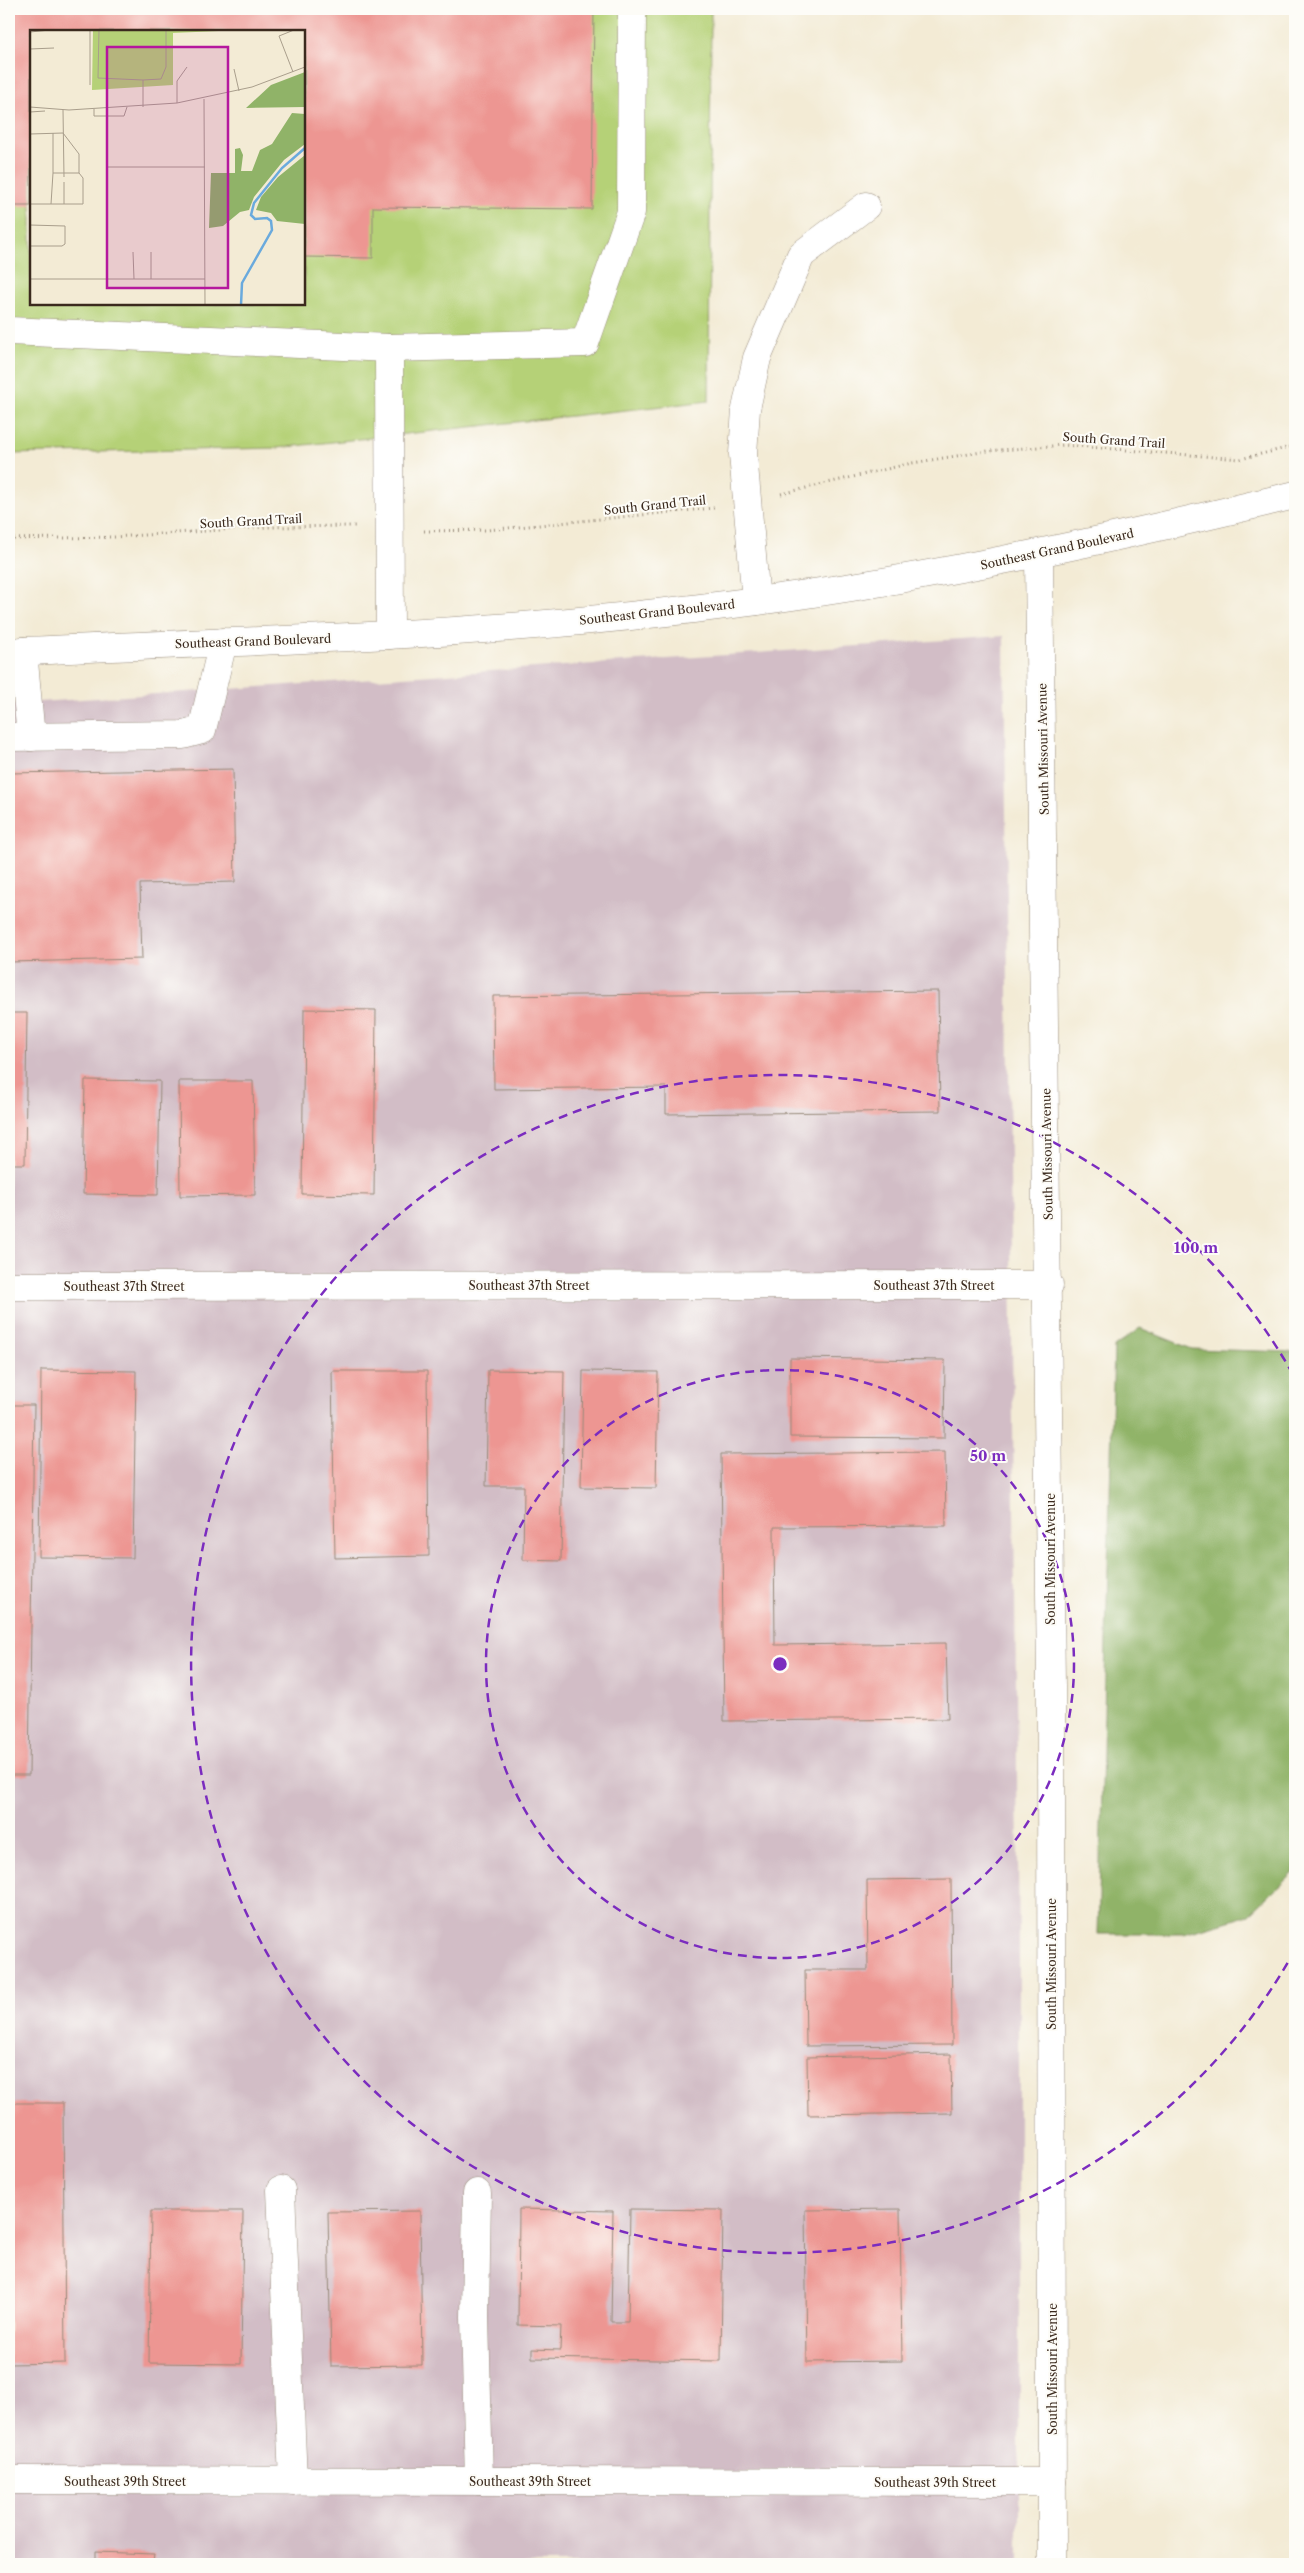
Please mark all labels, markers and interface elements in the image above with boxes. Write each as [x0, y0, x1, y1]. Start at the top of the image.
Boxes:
inset map [30, 30, 305, 305]
street label: South Grand Trail [1062, 429, 1166, 451]
street label: South Grand Trail [603, 492, 707, 518]
street label: South Grand Trail [199, 511, 303, 531]
street label: Southeast Grand Boulevard [979, 525, 1136, 573]
street label: Southeast Grand Boulevard [579, 596, 736, 628]
street label: Southeast Grand Boulevard [175, 631, 332, 651]
street label: South Missouri Avenue [1034, 683, 1052, 815]
street label: South Missouri Avenue [1038, 1088, 1056, 1220]
text: 100 m [1174, 1238, 1218, 1257]
street label: Southeast 37th Street [469, 1278, 590, 1293]
street label: Southeast 37th Street [874, 1278, 995, 1293]
street label: Southeast 37th Street [64, 1279, 185, 1294]
text: 50 m [970, 1446, 1006, 1465]
street label: South Missouri Avenue [1043, 1493, 1058, 1625]
centre of rings [771, 1655, 789, 1673]
street label: South Missouri Avenue [1044, 1898, 1059, 2030]
street label: South Missouri Avenue [1045, 2303, 1060, 2435]
street label: Southeast 39th Street [64, 2474, 187, 2489]
street label: Southeast 39th Street [469, 2474, 592, 2489]
street label: Southeast 39th Street [874, 2475, 997, 2490]

